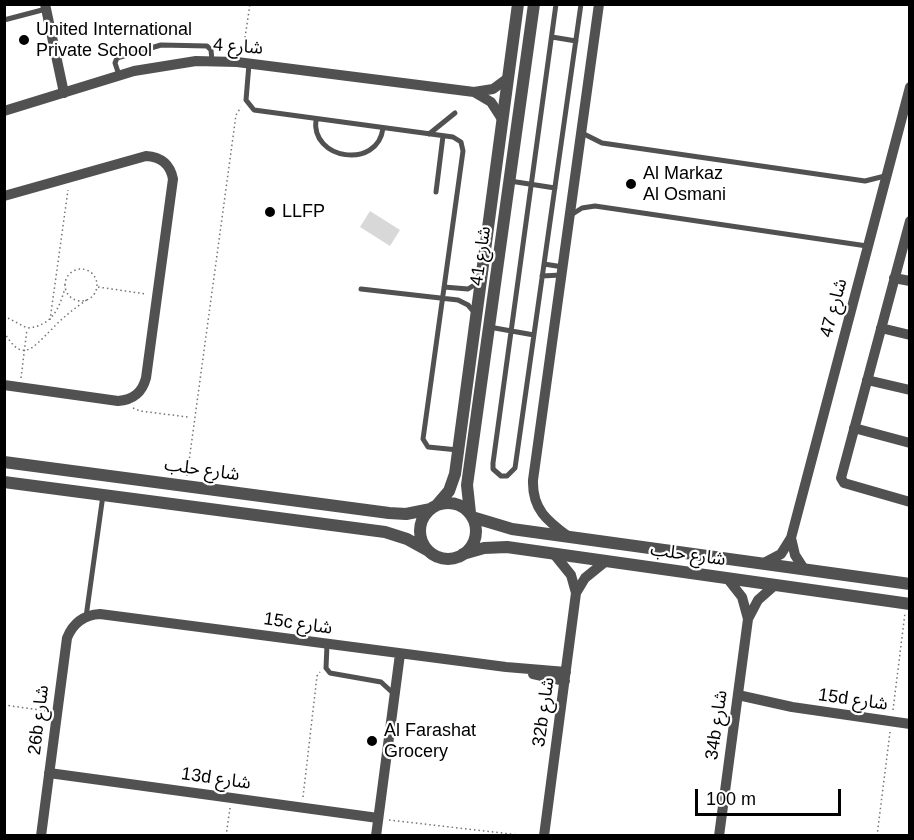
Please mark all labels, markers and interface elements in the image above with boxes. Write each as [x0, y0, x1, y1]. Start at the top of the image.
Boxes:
place label: United International Private School [36, 19, 192, 62]
marker: United International Private School [17, 33, 31, 47]
street label: شارع 4 [212, 34, 264, 60]
place label: Al Markaz Al Osmani [643, 163, 726, 206]
marker: Al Markaz Al Osmani [624, 177, 638, 191]
place label: LLFP [282, 201, 325, 223]
marker: LLFP [263, 205, 277, 219]
street label: شارع 41 [466, 225, 496, 287]
street label: شارع 47 [816, 276, 852, 340]
street label: شارع حلب [163, 454, 241, 486]
street label: شارع حلب [649, 539, 727, 571]
street label: 15c شارع [262, 608, 334, 640]
street label: 32b شارع [528, 676, 560, 748]
street label: 26b شارع [24, 684, 54, 756]
street label: 15d شارع [817, 684, 889, 716]
street label: 34b شارع [701, 689, 733, 761]
place label: Al Farashat Grocery [384, 720, 476, 762]
marker: Al Farashat Grocery [365, 734, 379, 748]
street label: 13d شارع [180, 763, 252, 795]
scale bar [698, 777, 844, 815]
text: 100 m [706, 789, 756, 809]

